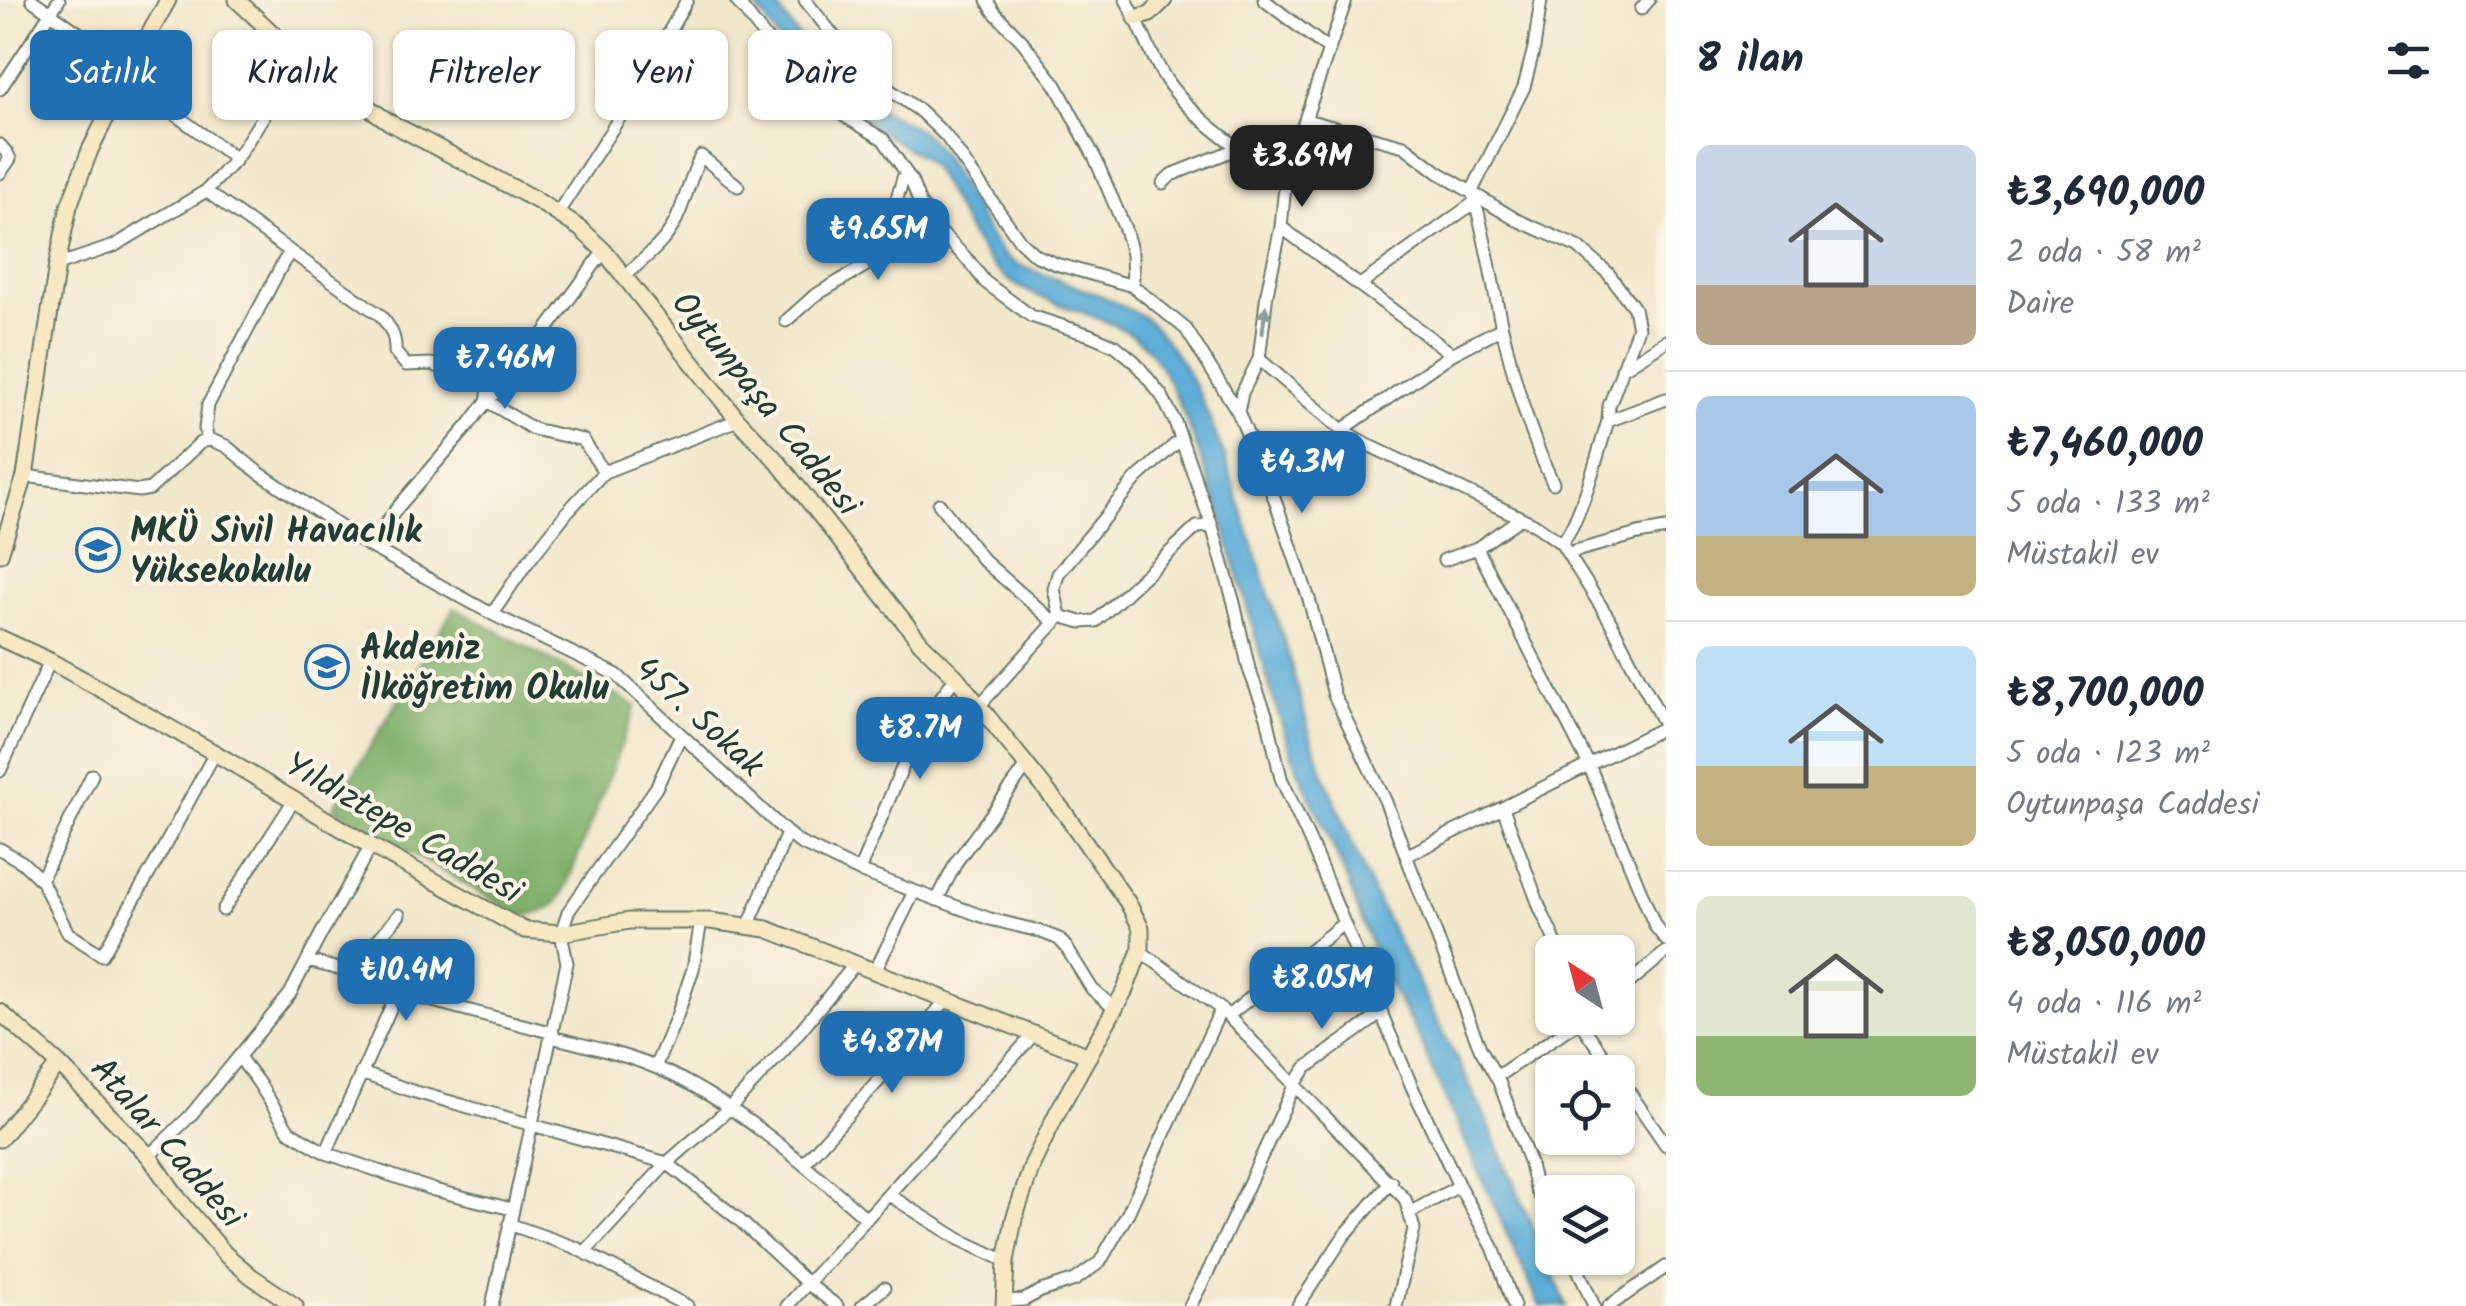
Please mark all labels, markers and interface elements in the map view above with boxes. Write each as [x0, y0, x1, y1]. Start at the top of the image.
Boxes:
text: 8 ilan [1696, 27, 1804, 94]
chip: Satılık [30, 30, 192, 120]
chip: Kiralık [212, 30, 373, 120]
chip: Filtreler [393, 30, 575, 120]
chip: Yeni [595, 30, 728, 120]
chip: Daire [748, 30, 892, 120]
icon: filters [2381, 33, 2436, 88]
pin: ₺3.69M [1221, 125, 1383, 210]
text: ₺3.69M [1252, 132, 1352, 183]
text: ₺3,690,000 [2006, 161, 2204, 228]
icon: home [1776, 185, 1896, 305]
pin: ₺9.65M [797, 198, 959, 283]
text: ₺9.65M [828, 205, 928, 256]
text: 2 oda · 58 m² [2006, 228, 2201, 279]
text: Daire [2006, 279, 2074, 330]
street label: Oytunpaşa Caddesi [656, 280, 875, 531]
one-way arrow [1256, 303, 1272, 335]
pin: ₺7.46M [424, 327, 586, 412]
text: ₺7.46M [455, 334, 555, 385]
text: ₺7,460,000 [2006, 412, 2203, 479]
pin: ₺4.3M [1232, 431, 1372, 516]
icon: home [1776, 436, 1896, 556]
text: ₺4.3M [1260, 438, 1344, 489]
text: 5 oda · 133 m² [2006, 479, 2210, 530]
place label: MKÜ Sivil Havacılık Yüksekokulu [130, 505, 423, 601]
school or university icon: MKÜ Sivil Havacılık Yüksekokulu [75, 527, 121, 573]
text: Müstakil ev [2006, 530, 2159, 581]
place label: Akdeniz İlköğretim Okulu [360, 622, 610, 718]
school or university icon: Akdeniz İlköğretim Okulu [304, 644, 350, 690]
street label: 457. Sokak [620, 644, 777, 793]
text: ₺8,700,000 [2006, 662, 2204, 729]
icon: home [1776, 686, 1896, 806]
pin: ₺8.7M [850, 697, 990, 782]
text: ₺8.7M [878, 704, 962, 755]
text: 5 oda · 123 m² [2006, 729, 2210, 780]
street label: Yıldıztepe Caddesi [273, 739, 534, 921]
text: Oytunpaşa Caddesi [2006, 780, 2259, 831]
text: ₺8,050,000 [2006, 912, 2205, 979]
north arrow [1535, 935, 1635, 1035]
map controls [1535, 935, 1635, 1275]
icon: home [1776, 936, 1896, 1056]
pin: ₺10.4M [325, 939, 487, 1024]
text: ₺10.4M [360, 946, 452, 997]
pin: ₺8.05M [1241, 947, 1403, 1032]
text: ₺8.05M [1272, 954, 1372, 1005]
text: 4 oda · 116 m² [2006, 979, 2201, 1030]
pin: ₺4.87M [811, 1011, 973, 1096]
text: ₺4.87M [842, 1018, 942, 1069]
text: Müstakil ev [2006, 1030, 2159, 1081]
street label: Atalar Caddesi [75, 1045, 258, 1244]
button: locate [1535, 1055, 1635, 1155]
button: layers [1535, 1175, 1635, 1275]

